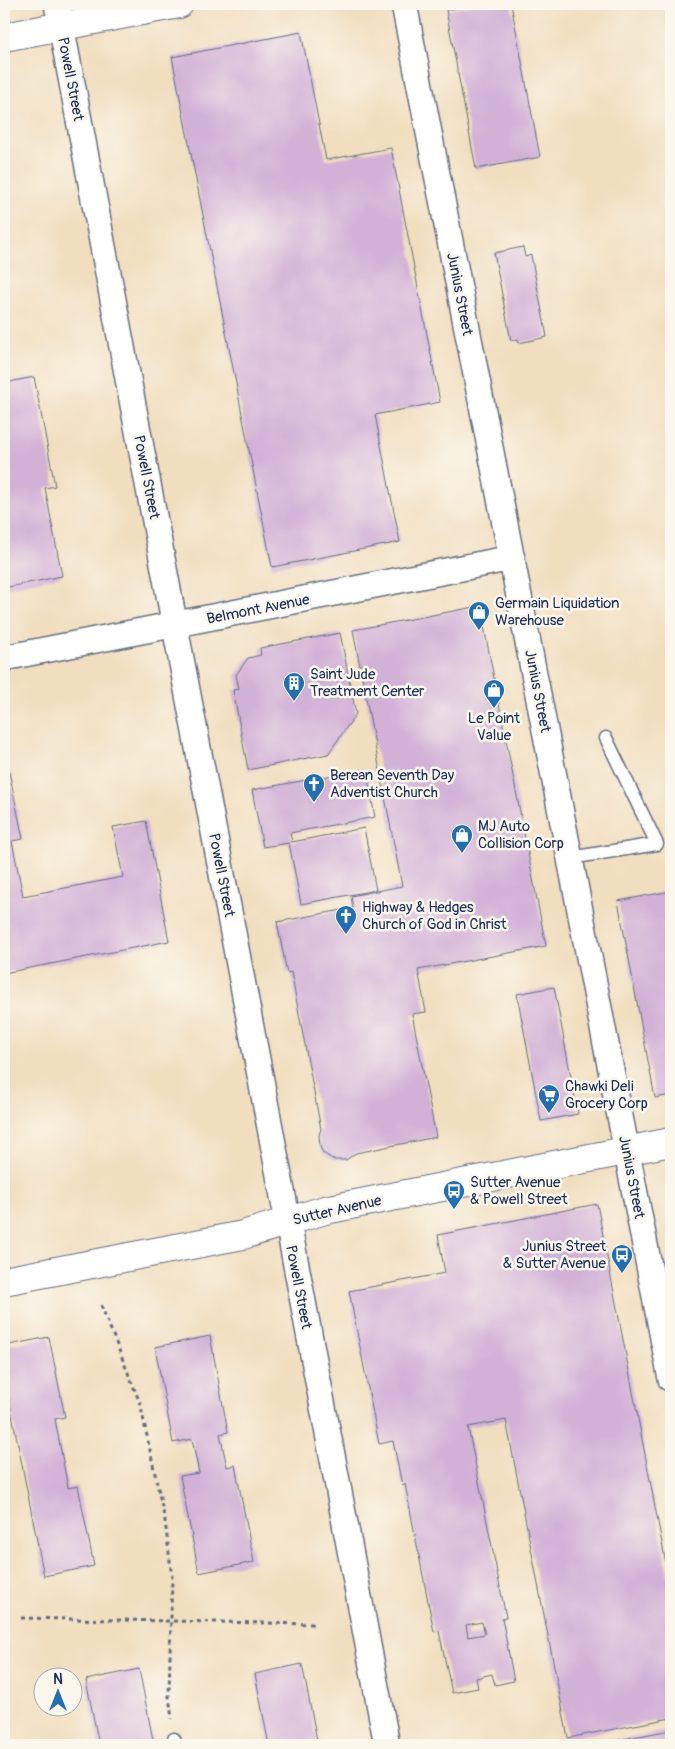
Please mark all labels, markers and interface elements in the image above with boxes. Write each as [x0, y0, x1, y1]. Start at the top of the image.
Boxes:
street label: Powell Street [53, 36, 88, 123]
street label: Junius Street [442, 251, 477, 338]
street label: Powell Street [129, 434, 164, 521]
street label: Belmont Avenue [205, 590, 312, 629]
place label: Germain Liquidation Warehouse [495, 594, 620, 630]
shop icon: Germain Liquidation Warehouse [467, 600, 491, 631]
street label: Junius Street [520, 648, 555, 735]
place label: Saint Jude Treatment Center [310, 665, 425, 701]
building icon: Saint Jude Treatment Center [282, 671, 306, 702]
shop icon: Le Point Value [482, 678, 506, 709]
place label: Le Point Value [468, 709, 521, 745]
place label: Berean Seventh Day Adventist Church [330, 766, 455, 802]
church icon: Berean Seventh Day Adventist Church [302, 772, 326, 803]
place label: MJ Auto Collision Corp [478, 817, 564, 853]
shop icon: MJ Auto Collision Corp [450, 823, 474, 854]
street label: Powell Street [204, 832, 239, 919]
place label: Highway & Hedges Church of God in Christ [362, 898, 507, 934]
church icon: Highway & Hedges Church of God in Christ [334, 904, 358, 935]
place label: Chawki Deli Grocery Corp [565, 1077, 648, 1113]
supermarket icon: Chawki Deli Grocery Corp [537, 1083, 561, 1114]
street label: Junius Street [614, 1134, 649, 1221]
place label: Sutter Avenue & Powell Street [470, 1173, 568, 1209]
bus stop icon: Sutter Avenue & Powell Street [442, 1179, 466, 1210]
street label: Sutter Avenue [291, 1191, 384, 1230]
place label: Junius Street & Sutter Avenue [503, 1237, 607, 1273]
bus stop icon: Junius Street & Sutter Avenue [610, 1243, 634, 1274]
street label: Powell Street [281, 1244, 316, 1331]
north arrow [32, 1666, 82, 1716]
text: N [53, 1671, 63, 1688]

